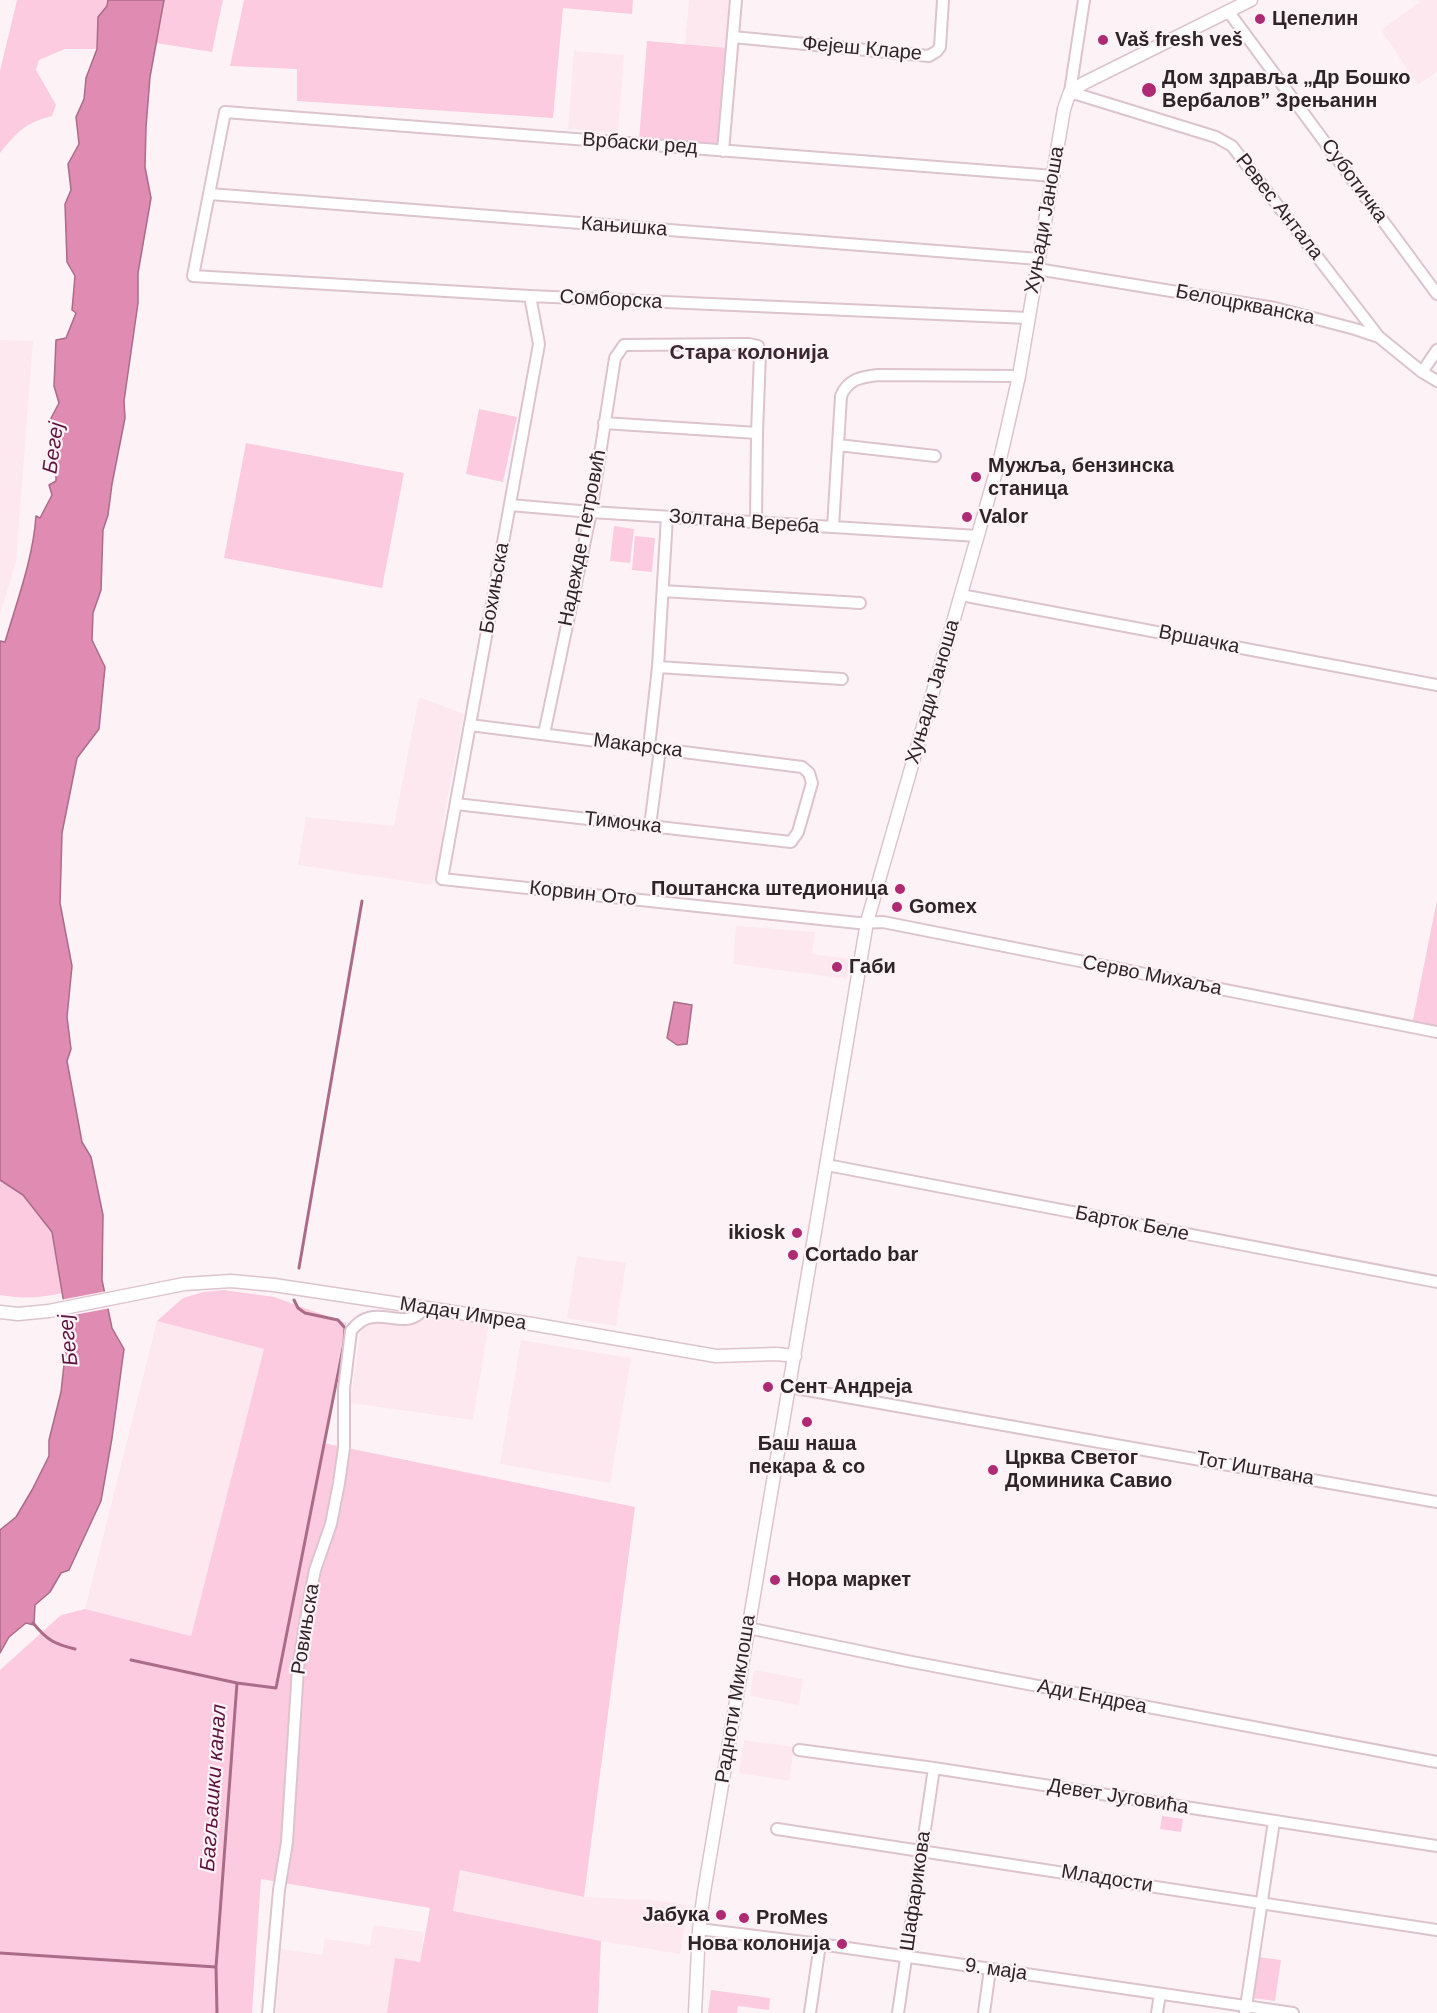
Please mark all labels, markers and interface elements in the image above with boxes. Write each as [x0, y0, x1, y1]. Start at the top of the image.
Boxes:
place label: Цепелин [1272, 7, 1358, 31]
marker: Цепелин [1253, 12, 1267, 26]
place label: Vaš fresh veš [1115, 28, 1243, 52]
street label: Фејеш Кларе [801, 32, 923, 66]
marker: Vaš fresh veš [1096, 33, 1110, 47]
place label: Дом здравља „Др Бошко Вербалов” Зрењанин [1162, 66, 1410, 113]
marker: Дом здравља „Др Бошко Вербалов” Зрењанин [1140, 81, 1158, 99]
street label: Врбаски ред [582, 128, 698, 160]
street label: Суботичка [1316, 134, 1392, 228]
street label: Хуњади Јаноша [1020, 144, 1070, 296]
street label: Ревес Антала [1230, 149, 1328, 265]
street label: Кањишка [580, 212, 668, 242]
street label: Белоцркванска [1174, 280, 1316, 330]
street label: Сомборска [559, 285, 663, 315]
district label: Стара колонија [669, 340, 829, 366]
water label: Бегеј [38, 421, 70, 475]
street label: Надежде Петровић [554, 448, 612, 628]
place label: Мужља, бензинска станица [988, 454, 1174, 501]
marker: Мужља, бензинска станица [969, 470, 983, 484]
street label: Золтана Вереба [668, 505, 820, 539]
place label: Valor [979, 505, 1028, 529]
marker: Valor [960, 510, 974, 524]
street label: Бохињска [475, 541, 515, 635]
street label: Хуњади Јаноша [901, 617, 965, 767]
street label: Вршачка [1157, 620, 1241, 660]
street label: Макарска [592, 729, 684, 763]
street label: Тимочка [583, 807, 663, 839]
street label: Корвин Ото [528, 876, 638, 912]
place label: Поштанска штедионица [651, 877, 888, 901]
marker: Поштанска штедионица [893, 882, 907, 896]
place label: Gomex [909, 895, 977, 919]
marker: Gomex [890, 900, 904, 914]
street label: Серво Михаља [1080, 951, 1224, 1001]
place label: Габи [849, 955, 896, 979]
marker: Габи [830, 960, 844, 974]
street label: Барток Беле [1073, 1201, 1191, 1247]
place label: ikiosk [728, 1221, 785, 1245]
marker: ikiosk [790, 1226, 804, 1240]
place label: Cortado bar [805, 1243, 918, 1267]
marker: Cortado bar [786, 1248, 800, 1262]
street label: Мадач Имреа [398, 1292, 528, 1336]
water label: Бегеј [54, 1313, 84, 1367]
place label: Сент Андреја [780, 1375, 912, 1399]
marker: Сент Андреја [761, 1380, 775, 1394]
marker: Баш наша пекара & co [800, 1415, 814, 1429]
place label: Баш наша пекара & co [749, 1432, 865, 1479]
place label: Црква Светог Доминика Савио [1005, 1446, 1172, 1493]
street label: Тот Иштвана [1194, 1447, 1316, 1491]
marker: Црква Светог Доминика Савио [986, 1463, 1000, 1477]
place label: Нора маркет [787, 1568, 911, 1592]
marker: Нора маркет [768, 1573, 782, 1587]
street label: Ровињска [287, 1582, 325, 1676]
street label: Радноти Миклоша [711, 1613, 761, 1785]
street label: Ади Ендреа [1035, 1675, 1149, 1719]
water label: Багљашки канал [196, 1703, 232, 1873]
street label: Девет Југовића [1046, 1774, 1190, 1820]
street label: Шафарикова [896, 1829, 936, 1953]
street label: Младости [1059, 1860, 1155, 1898]
place label: Јабука [642, 1903, 709, 1927]
place label: ProMes [756, 1906, 828, 1930]
marker: Јабука [714, 1908, 728, 1922]
marker: ProMes [737, 1911, 751, 1925]
place label: Нова колонија [687, 1932, 830, 1956]
marker: Нова колонија [835, 1937, 849, 1951]
street label: 9. маја [963, 1954, 1029, 1986]

